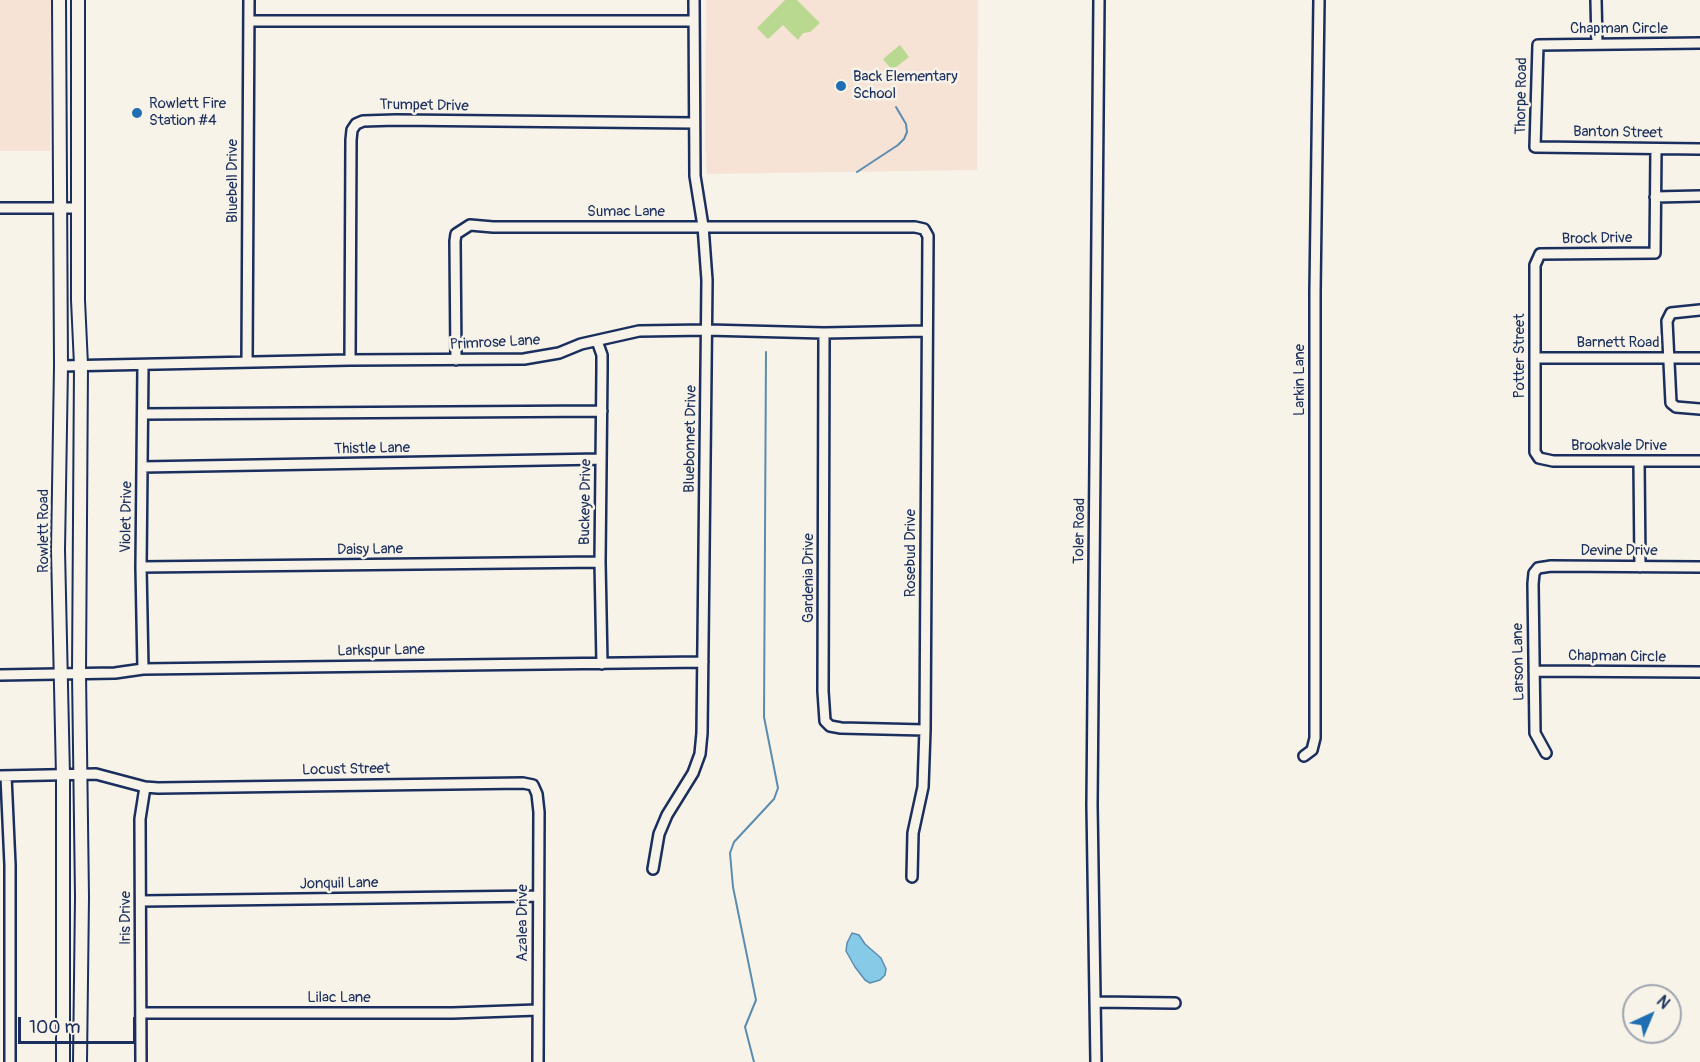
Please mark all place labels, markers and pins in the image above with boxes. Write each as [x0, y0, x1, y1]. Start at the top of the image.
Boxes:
place label: Back Elementary School [853, 68, 958, 103]
marker: Back Elementary School [834, 79, 848, 93]
place label: Rowlett Fire Station #4 [149, 95, 226, 130]
marker: Rowlett Fire Station #4 [130, 106, 144, 120]

